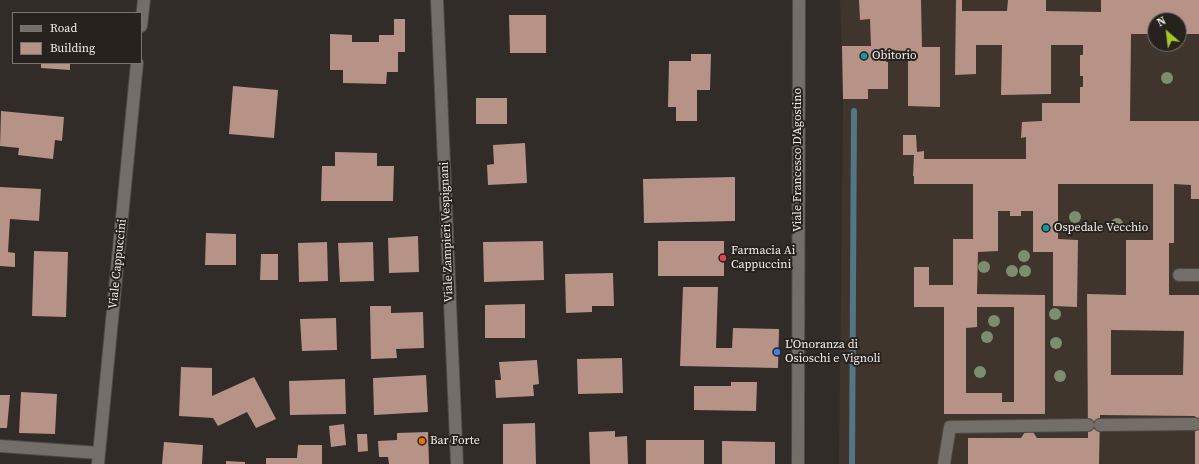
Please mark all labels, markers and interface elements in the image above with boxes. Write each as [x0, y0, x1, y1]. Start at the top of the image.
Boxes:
legend [12, 12, 142, 64]
north arrow [1147, 12, 1187, 52]
text: N [1155, 13, 1169, 30]
text: Road [50, 20, 77, 36]
text: Building [50, 40, 95, 56]
place label: Obitorio [872, 49, 917, 63]
marker: Obitorio [859, 51, 869, 61]
street label: Viale Francesco D'Agostino [791, 88, 805, 232]
street label: Viale Zampieri Vespignani [437, 161, 457, 303]
street label: Viale Cappuccini [106, 218, 130, 310]
place label: Ospedale Vecchio [1054, 221, 1148, 235]
marker: Ospedale Vecchio [1041, 223, 1051, 233]
place label: Farmacia Ai Cappuccini [731, 244, 795, 272]
marker: Farmacia Ai Cappuccini [718, 253, 728, 263]
place label: L'Onoranza di Osioschi e Vignoli [785, 338, 881, 366]
marker: L'Onoranza di Osioschi e Vignoli [772, 347, 782, 357]
place label: Bar Forte [430, 434, 480, 448]
marker: Bar Forte [417, 436, 427, 446]

